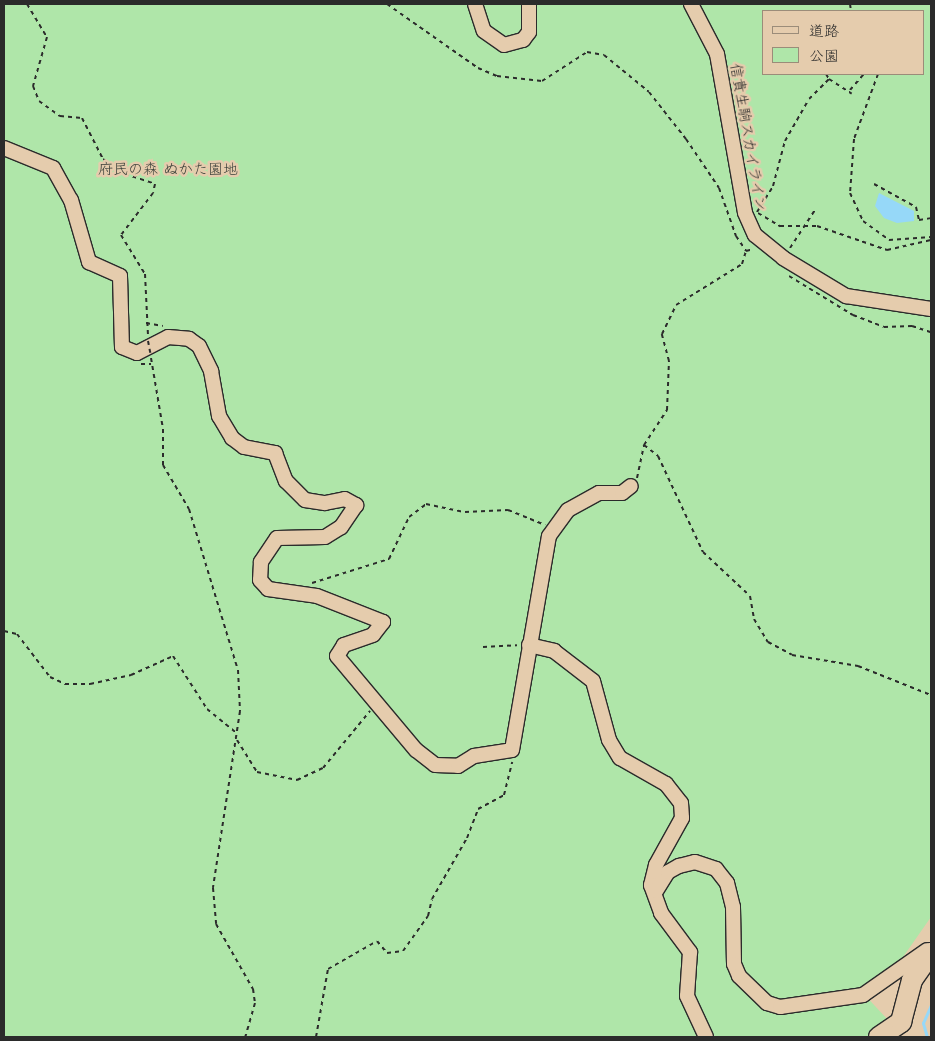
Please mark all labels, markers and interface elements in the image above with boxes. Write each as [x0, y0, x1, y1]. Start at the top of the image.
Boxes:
legend [762, 10, 925, 75]
text: 道路 [809, 20, 839, 40]
text: 公園 [809, 45, 839, 65]
street label: 信貴生駒スカイライン [727, 62, 771, 212]
park label: 府民の森 ぬかた園地 [98, 160, 238, 178]

